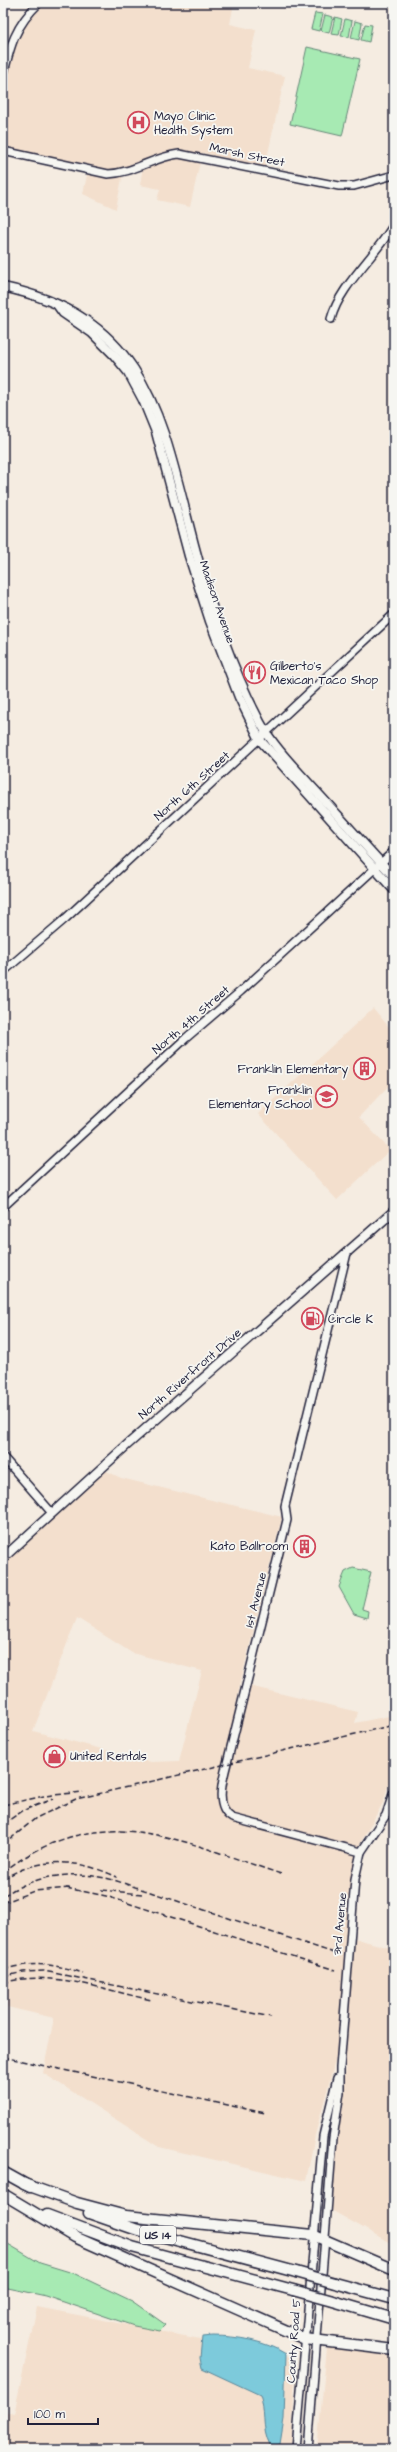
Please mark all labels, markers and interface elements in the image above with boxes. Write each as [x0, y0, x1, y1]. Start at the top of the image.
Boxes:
place label: Mayo Clinic Health System [154, 108, 233, 140]
hospital icon: Mayo Clinic Health System [126, 110, 152, 136]
street label: Marsh Street [208, 139, 286, 171]
street label: Madison Avenue [195, 558, 239, 646]
place label: Gilberto's Mexican Taco Shop [270, 658, 379, 689]
restaurant icon: Gilberto's Mexican Taco Shop [242, 660, 268, 686]
street label: North 6th Street [150, 747, 234, 825]
street label: North 4th Street [149, 982, 233, 1058]
building icon: Franklin Elementary [351, 1056, 377, 1082]
place label: Franklin Elementary [238, 1061, 348, 1079]
place label: Franklin Elementary School [209, 1082, 312, 1114]
school or university icon: Franklin Elementary School [314, 1084, 340, 1110]
fuel station icon: Circle K [300, 1306, 326, 1332]
place label: Circle K [328, 1311, 374, 1328]
street label: North Riverfront Drive [135, 1324, 245, 1423]
building icon: Kato Ballroom [291, 1533, 317, 1559]
place label: Kato Ballroom [210, 1538, 289, 1555]
street label: 1st Avenue [241, 1570, 271, 1629]
shop icon: United Rentals [42, 1743, 68, 1769]
place label: United Rentals [70, 1748, 147, 1765]
street label: 3rd Avenue [329, 1892, 351, 1956]
road number: US 14 [140, 2226, 176, 2244]
street label: County Road 5 [283, 2298, 306, 2384]
scale bar [28, 2400, 98, 2426]
text: 100 m [34, 2406, 65, 2423]

